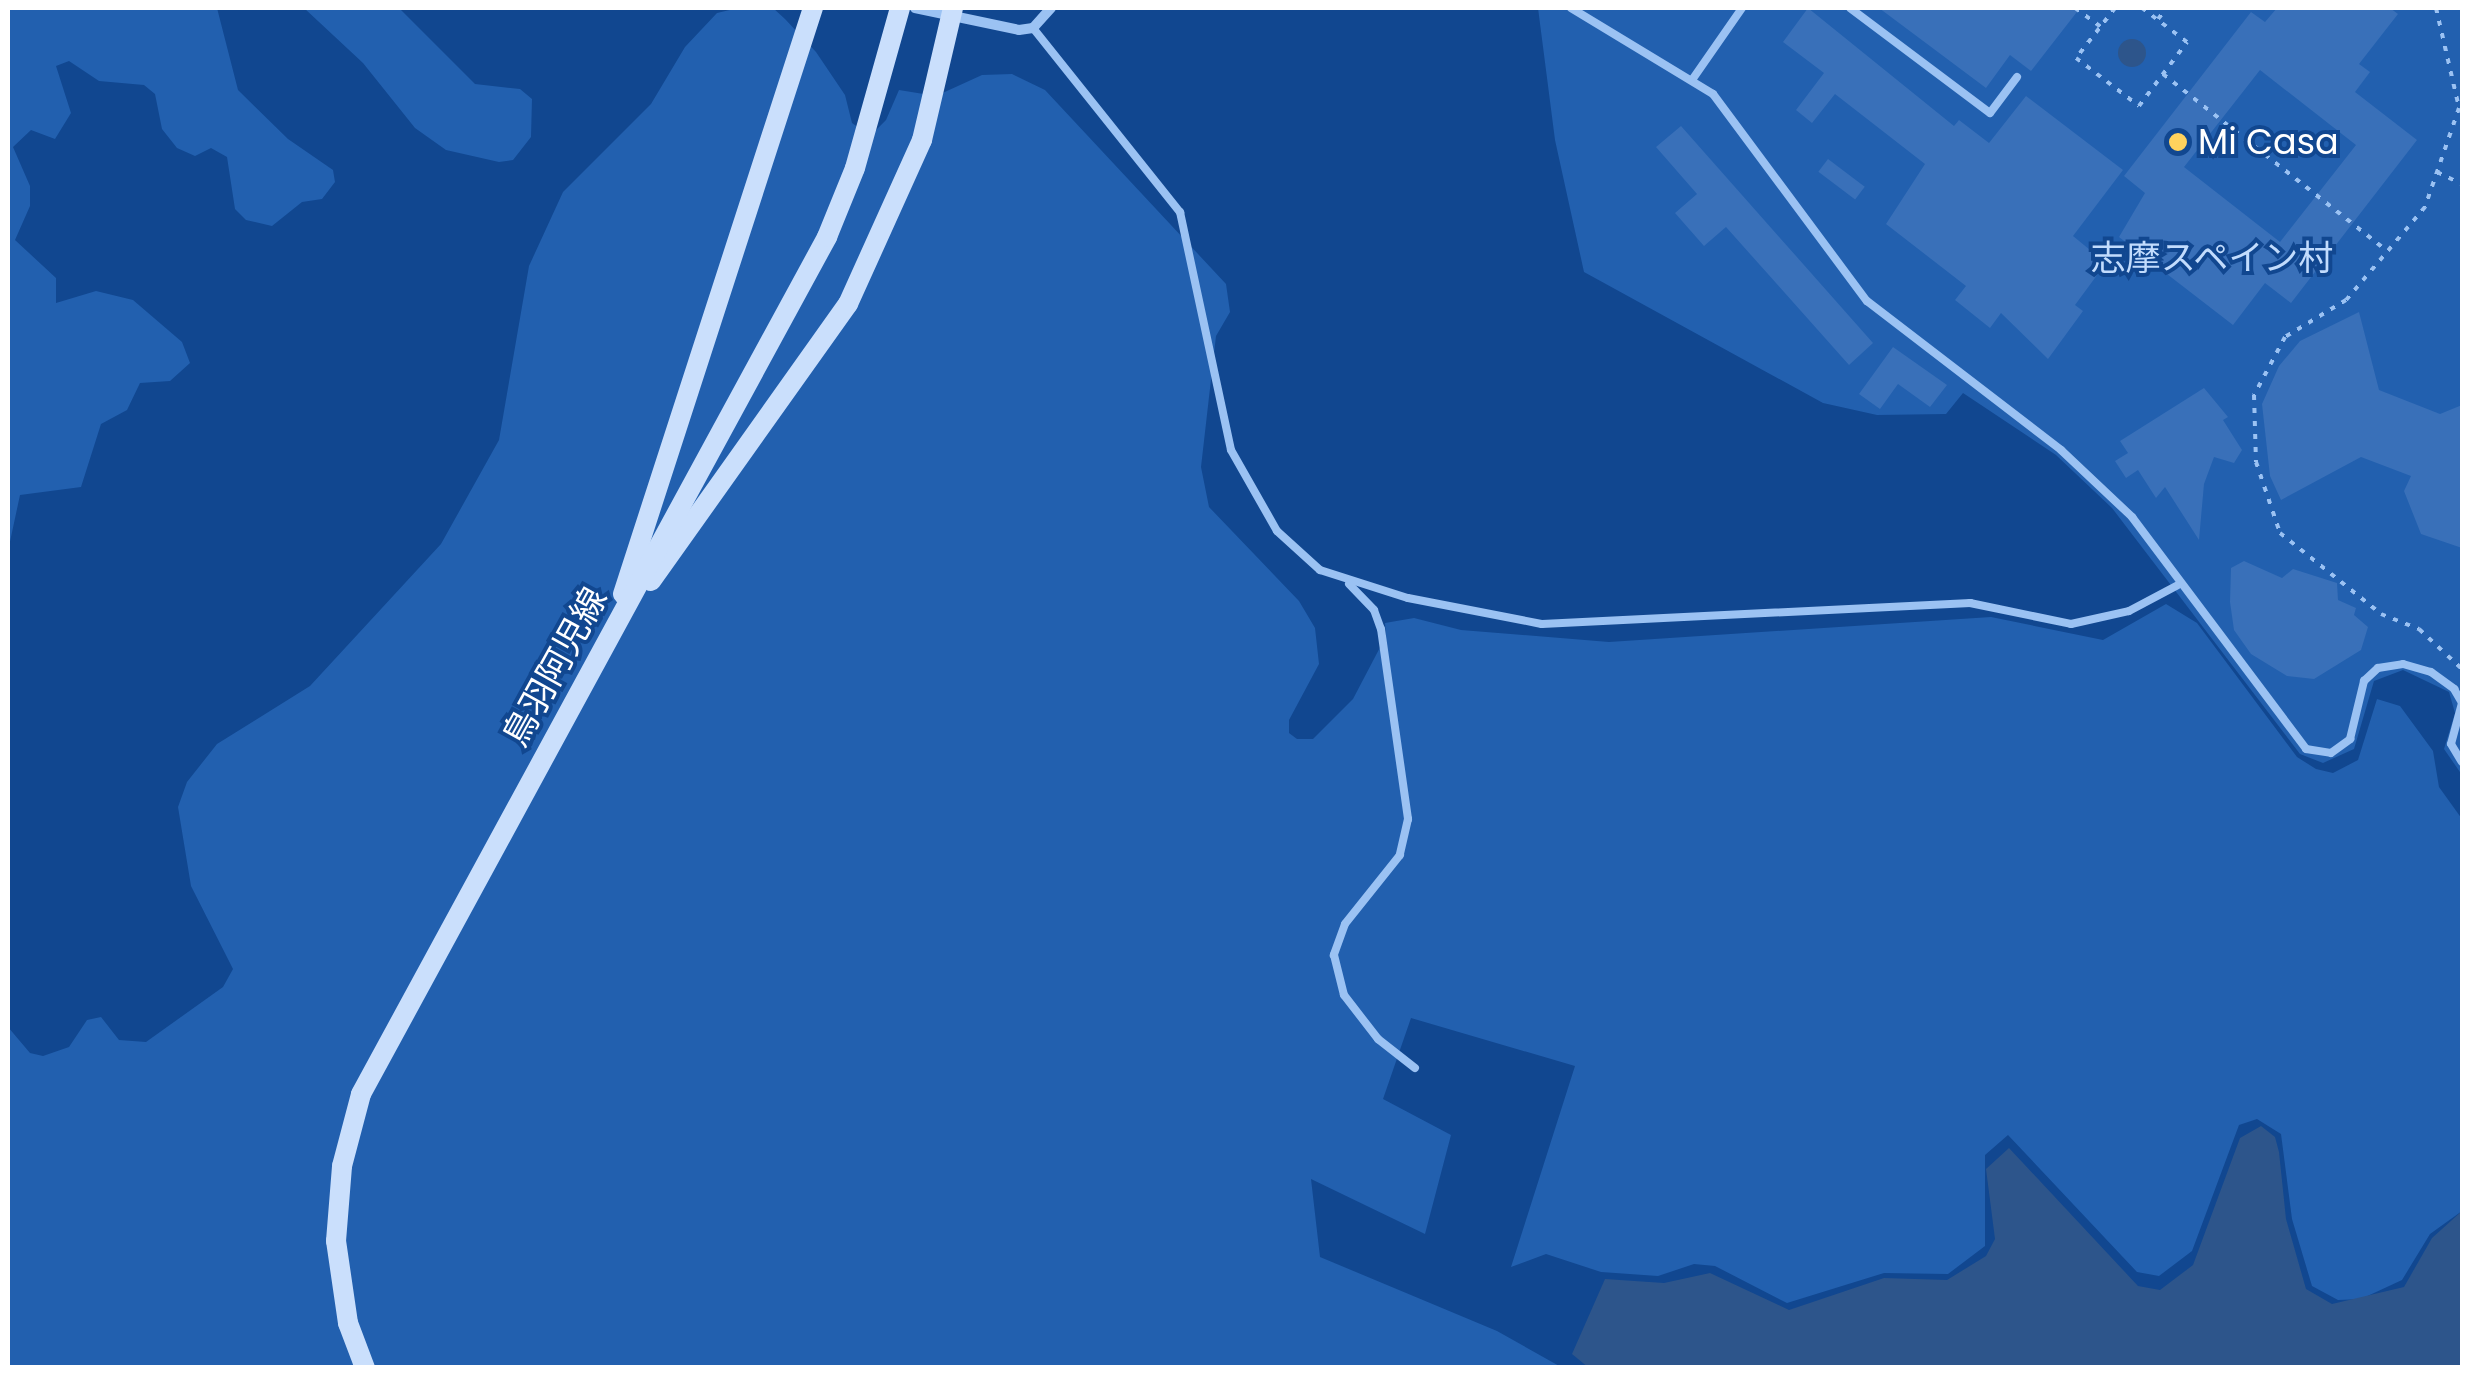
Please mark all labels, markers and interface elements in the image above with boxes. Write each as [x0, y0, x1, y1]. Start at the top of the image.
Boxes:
place label: Mi Casa [2198, 121, 2339, 163]
marker: Mi Casa [2167, 131, 2189, 153]
park label: 志摩スペイン村 [2090, 237, 2334, 279]
street label: 鳥羽阿児線 [494, 580, 616, 754]

